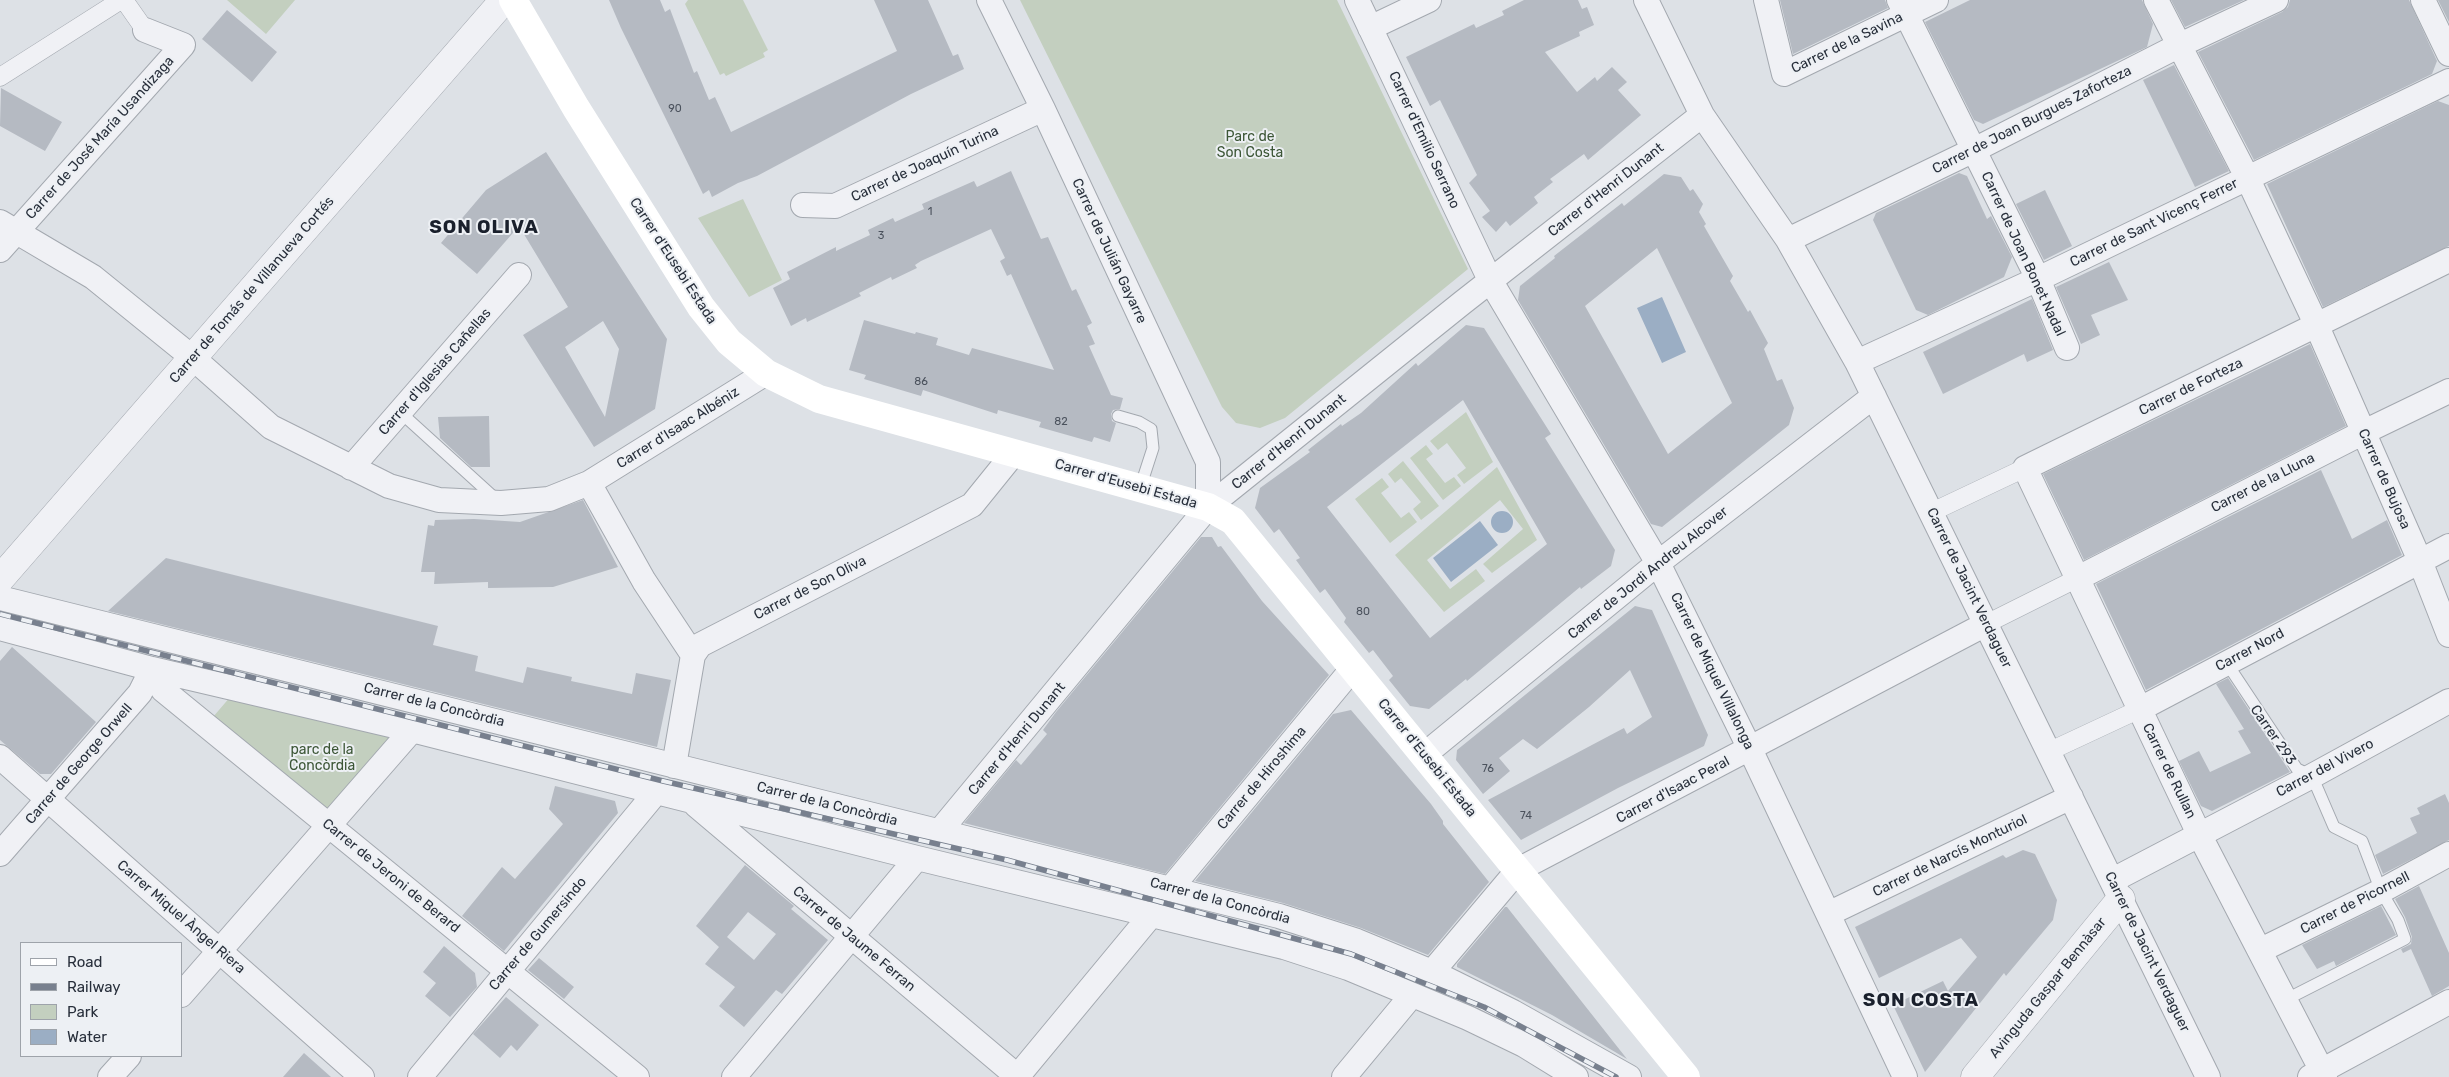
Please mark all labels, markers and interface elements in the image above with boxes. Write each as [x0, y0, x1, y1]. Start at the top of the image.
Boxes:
street label: Carrer de la Savina [1789, 9, 1905, 77]
street label: Carrer de José María Usandizaga [22, 53, 178, 223]
street label: Carrer de Joan Burgues Zaforteza [1930, 62, 2134, 178]
street label: Carrer d'Emilio Serrano [1385, 69, 1463, 211]
house number: 90 [668, 102, 682, 116]
street label: Carrer de Joaquín Turina [849, 122, 1001, 206]
park label: Parc de Son Costa [1217, 129, 1283, 162]
street label: Carrer d'Henri Dunant [1545, 140, 1667, 240]
street label: Carrer de Joan Bonet Nadal [1977, 169, 2069, 339]
street label: Carrer de Sant Vicenç Ferrer [2067, 175, 2241, 271]
street label: Carrer de Julián Gayarre [1068, 176, 1150, 326]
street label: Carrer de Tomás de Villanueva Cortés [166, 193, 338, 387]
street label: Carrer d'Eusebi Estada [626, 195, 720, 327]
house number: 1 [928, 205, 932, 219]
district label: SON OLIVA [428, 217, 540, 239]
house number: 3 [878, 229, 884, 243]
street label: Carrer d'Iglesias Cañellas [375, 305, 495, 439]
street label: Carrer de Forteza [2136, 355, 2246, 419]
house number: 86 [914, 375, 928, 389]
street label: Carrer d'Isaac Albéniz [614, 384, 742, 472]
street label: Carrer d'Henri Dunant [1228, 391, 1350, 493]
house number: 82 [1054, 415, 1068, 429]
street label: Carrer de Bujosa [2354, 426, 2414, 532]
street label: Carrer de la Lluna [2208, 450, 2318, 516]
street label: Carrer d'Eusebi Estada [1053, 456, 1199, 512]
street label: Carrer de Jordi Andreu Alcover [1565, 503, 1731, 643]
street label: Carrer de Jacint Verdaguer [1923, 505, 2015, 671]
street label: Carrer de Son Oliva [751, 552, 869, 624]
street label: Carrer de Miquel Villalonga [1667, 590, 1757, 752]
house number: 80 [1356, 605, 1370, 619]
street label: Carrer Nord [2213, 625, 2287, 675]
street label: Carrer de la Concòrdia [362, 679, 506, 731]
street label: Carrer d'Henri Dunant [965, 679, 1069, 799]
street label: Carrer d'Eusebi Estada [1374, 695, 1480, 821]
street label: Carrer de George Orwell [22, 700, 136, 828]
street label: Carrer 293 [2246, 702, 2300, 768]
street label: Carrer de Rullan [2139, 720, 2199, 822]
street label: Carrer de Hiroshima [1214, 723, 1310, 833]
street label: Carrer del Vivero [2273, 735, 2377, 801]
park label: parc de la Concòrdia [289, 742, 355, 774]
street label: Carrer d'Isaac Peral [1613, 753, 1733, 827]
house number: 76 [1482, 762, 1494, 776]
street label: Carrer de la Concòrdia [755, 778, 899, 830]
house number: 74 [1520, 809, 1532, 823]
street label: Carrer de Narcís Monturiol [1870, 811, 2030, 901]
street label: Carrer de Jeroni de Berard [319, 815, 463, 937]
street label: Carrer Miquel Àngel Riera [113, 857, 249, 977]
street label: Carrer de Picornell [2298, 868, 2412, 938]
street label: Carrer de Jacint Verdaguer [2101, 869, 2193, 1035]
street label: Carrer de Gumersindo [486, 874, 590, 994]
street label: Carrer de la Concòrdia [1148, 874, 1292, 928]
street label: Carrer de Jaume Ferran [789, 883, 919, 995]
street label: Avinguda Gaspar Bennàsar [1986, 914, 2110, 1062]
legend [20, 942, 182, 1057]
text: Road [67, 953, 103, 971]
text: Railway [67, 978, 121, 996]
district label: SON COSTA [1862, 990, 1980, 1012]
text: Park [67, 1003, 98, 1021]
text: Water [67, 1028, 107, 1046]

